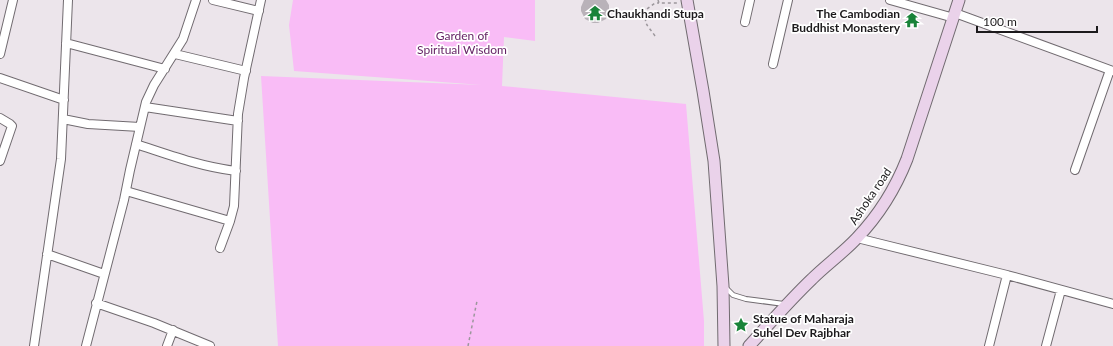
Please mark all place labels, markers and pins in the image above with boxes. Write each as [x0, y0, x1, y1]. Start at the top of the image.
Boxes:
temple icon: Chaukhandi Stupa [586, 4, 604, 22]
place label: Chaukhandi Stupa [607, 6, 704, 21]
place label: The Cambodian Buddhist Monastery [792, 6, 901, 35]
temple icon: The Cambodian Buddhist Monastery [903, 11, 921, 29]
place label: Statue of Maharaja Suhel Dev Rajbhar [753, 311, 854, 340]
place icon: Statue of Maharaja Suhel Dev Rajbhar [732, 316, 750, 334]

